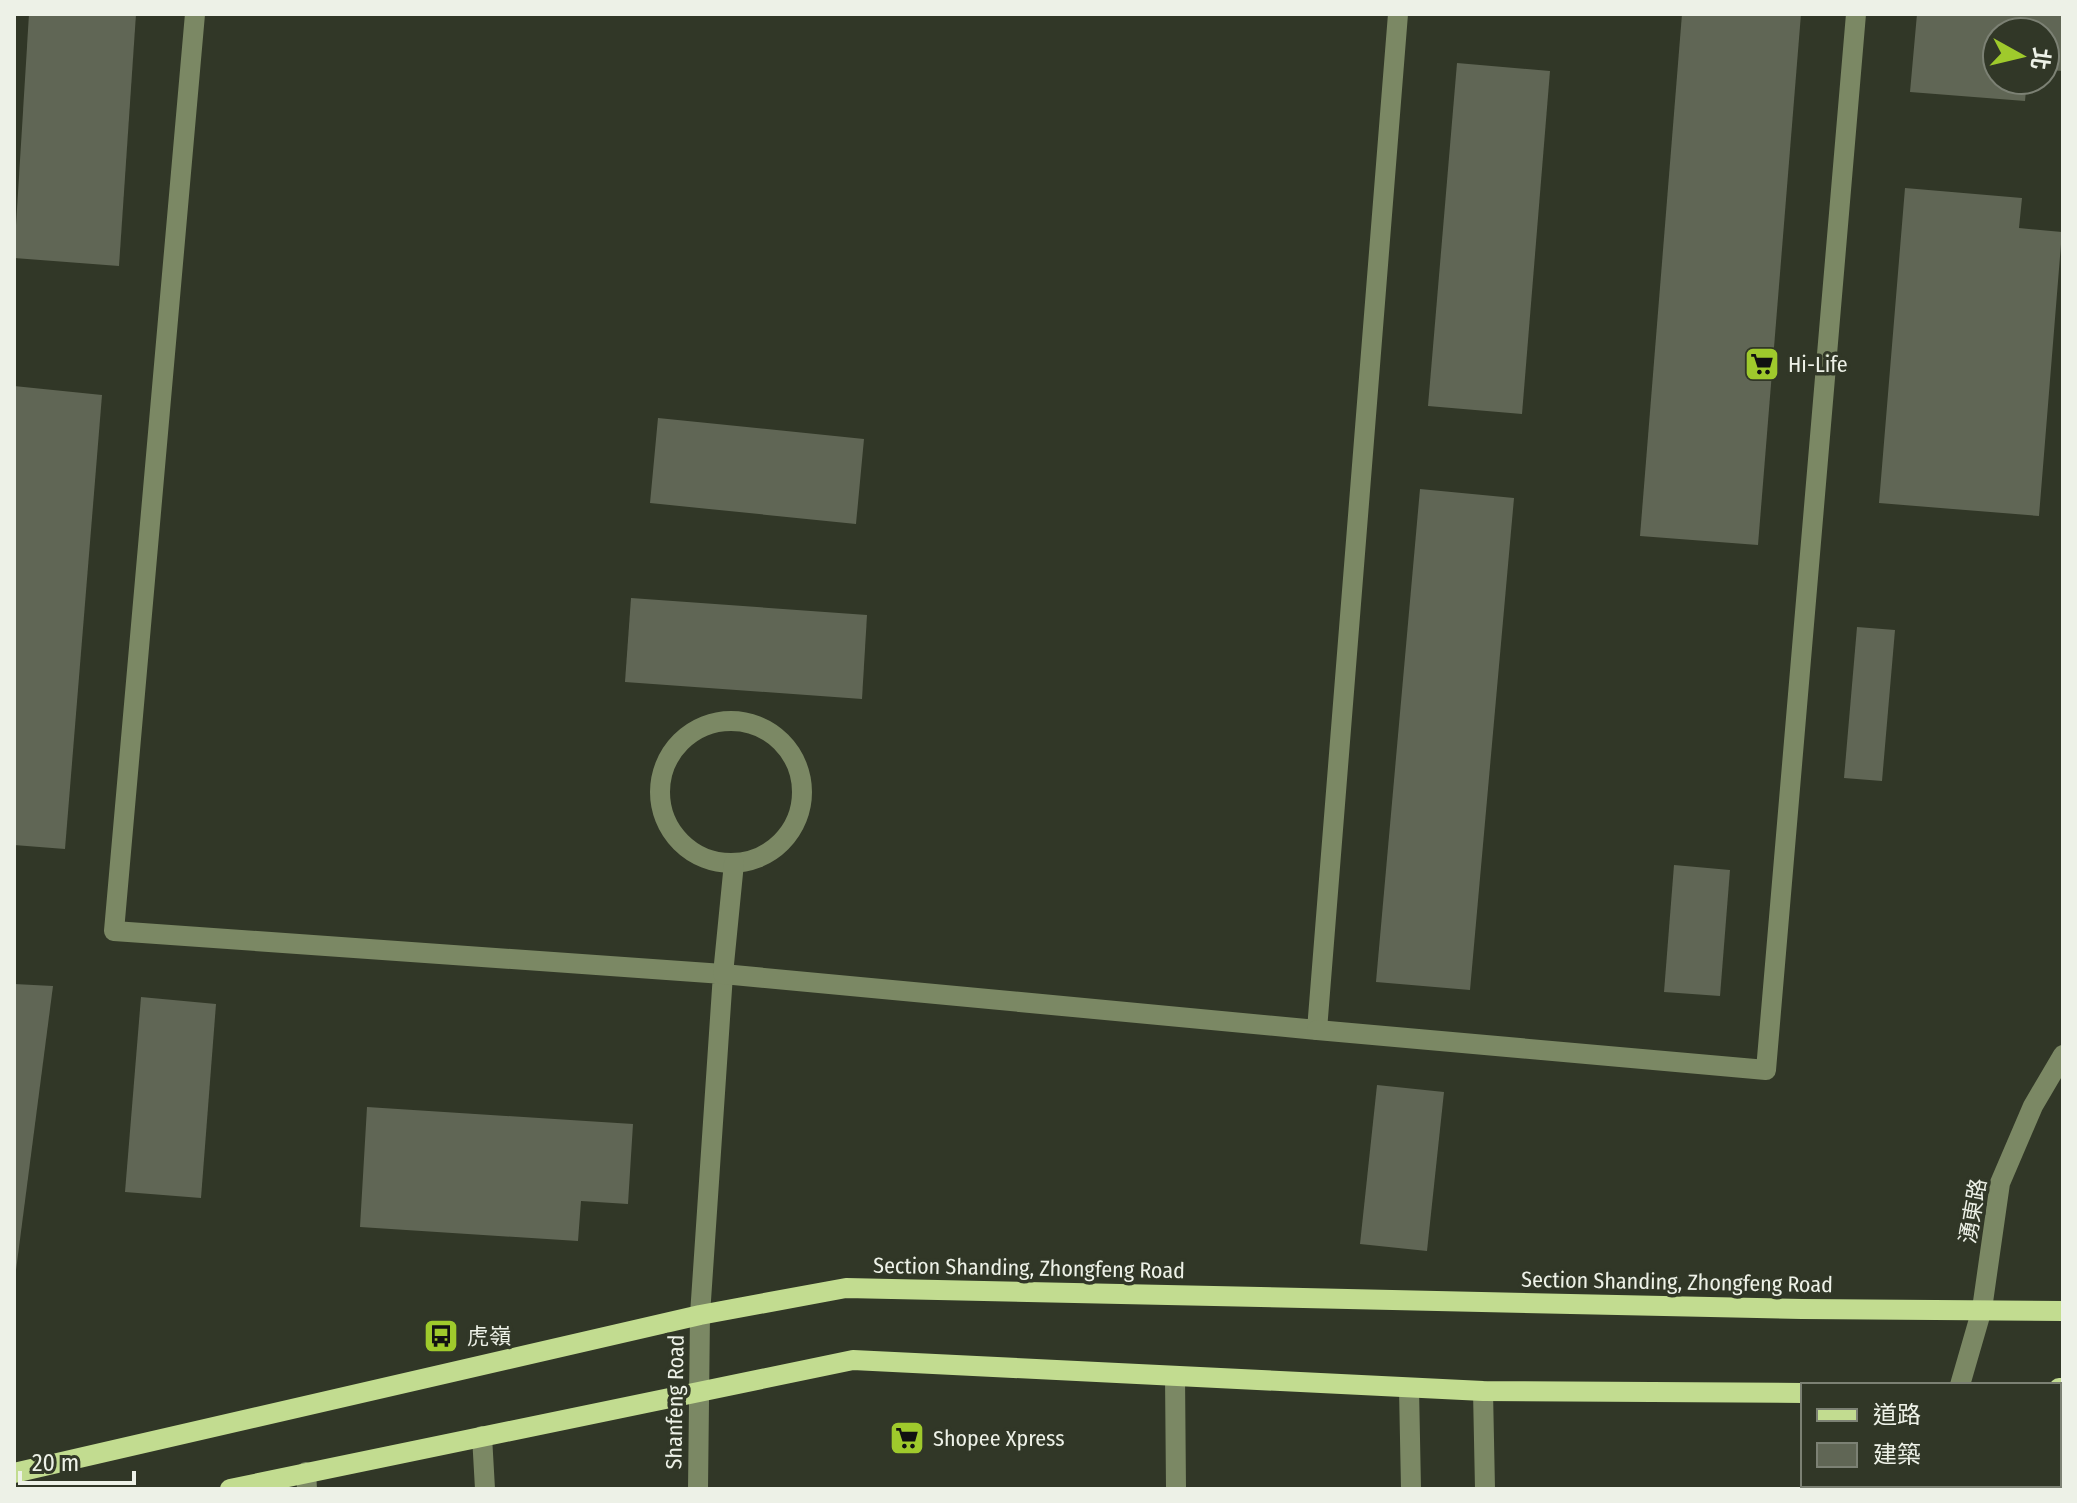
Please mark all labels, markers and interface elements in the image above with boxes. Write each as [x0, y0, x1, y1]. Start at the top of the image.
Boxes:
north arrow [1981, 16, 2061, 96]
text: 北 [2025, 46, 2055, 71]
supermarket icon: Hi-Life [1743, 345, 1781, 383]
place label: Hi-Life [1788, 351, 1848, 378]
street label: 湧東路 [1954, 1176, 1992, 1246]
street label: Section Shanding, Zhongfeng Road [873, 1252, 1185, 1284]
street label: Section Shanding, Zhongfeng Road [1521, 1266, 1833, 1298]
bus stop icon: 虎嶺 [422, 1317, 460, 1355]
place label: 虎嶺 [467, 1323, 511, 1350]
street label: Shanfeng Road [660, 1334, 690, 1470]
legend [1801, 1383, 2061, 1487]
text: 道路 [1873, 1401, 1921, 1429]
supermarket icon: Shopee Xpress [888, 1419, 926, 1457]
place label: Shopee Xpress [933, 1425, 1065, 1452]
scale bar [20, 1435, 134, 1485]
text: 建築 [1873, 1441, 1921, 1469]
text: 20 m [32, 1449, 79, 1477]

